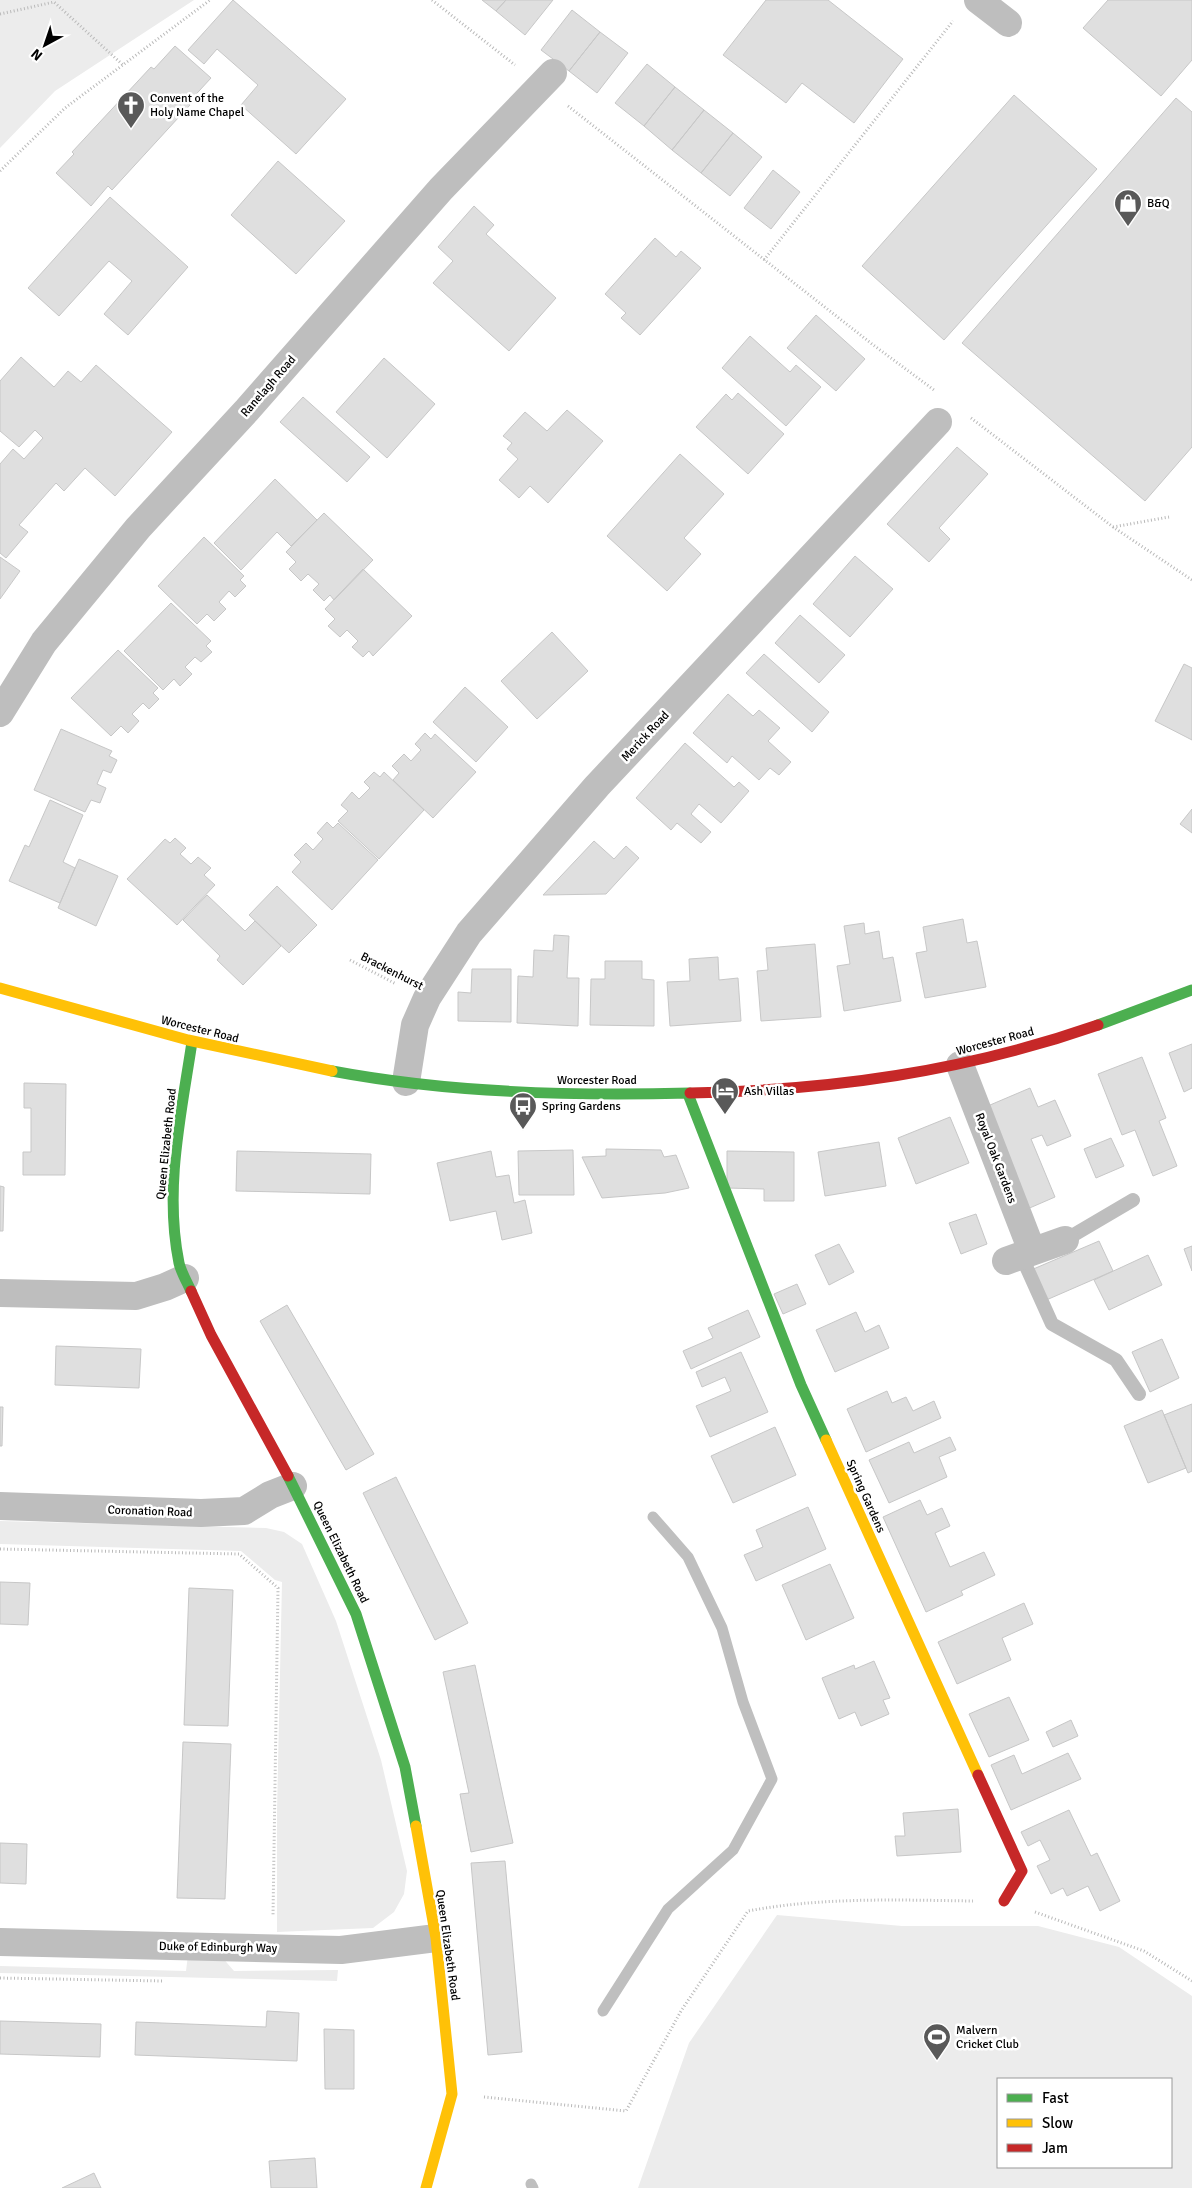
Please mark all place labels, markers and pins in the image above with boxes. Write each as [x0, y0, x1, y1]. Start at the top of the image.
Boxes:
church icon: Convent of the Holy Name Chapel [116, 90, 146, 129]
place label: Convent of the Holy Name Chapel [150, 91, 245, 120]
shop icon: B&Q [1113, 188, 1143, 227]
place label: B&Q [1147, 196, 1170, 211]
hotel icon: Ash Villas [710, 1076, 740, 1115]
place label: Ash Villas [744, 1084, 794, 1099]
bus stop icon: Spring Gardens [508, 1091, 538, 1130]
place label: Spring Gardens [542, 1099, 621, 1114]
sports icon: Malvern Cricket Club [922, 2022, 952, 2061]
place label: Malvern Cricket Club [956, 2023, 1019, 2052]

